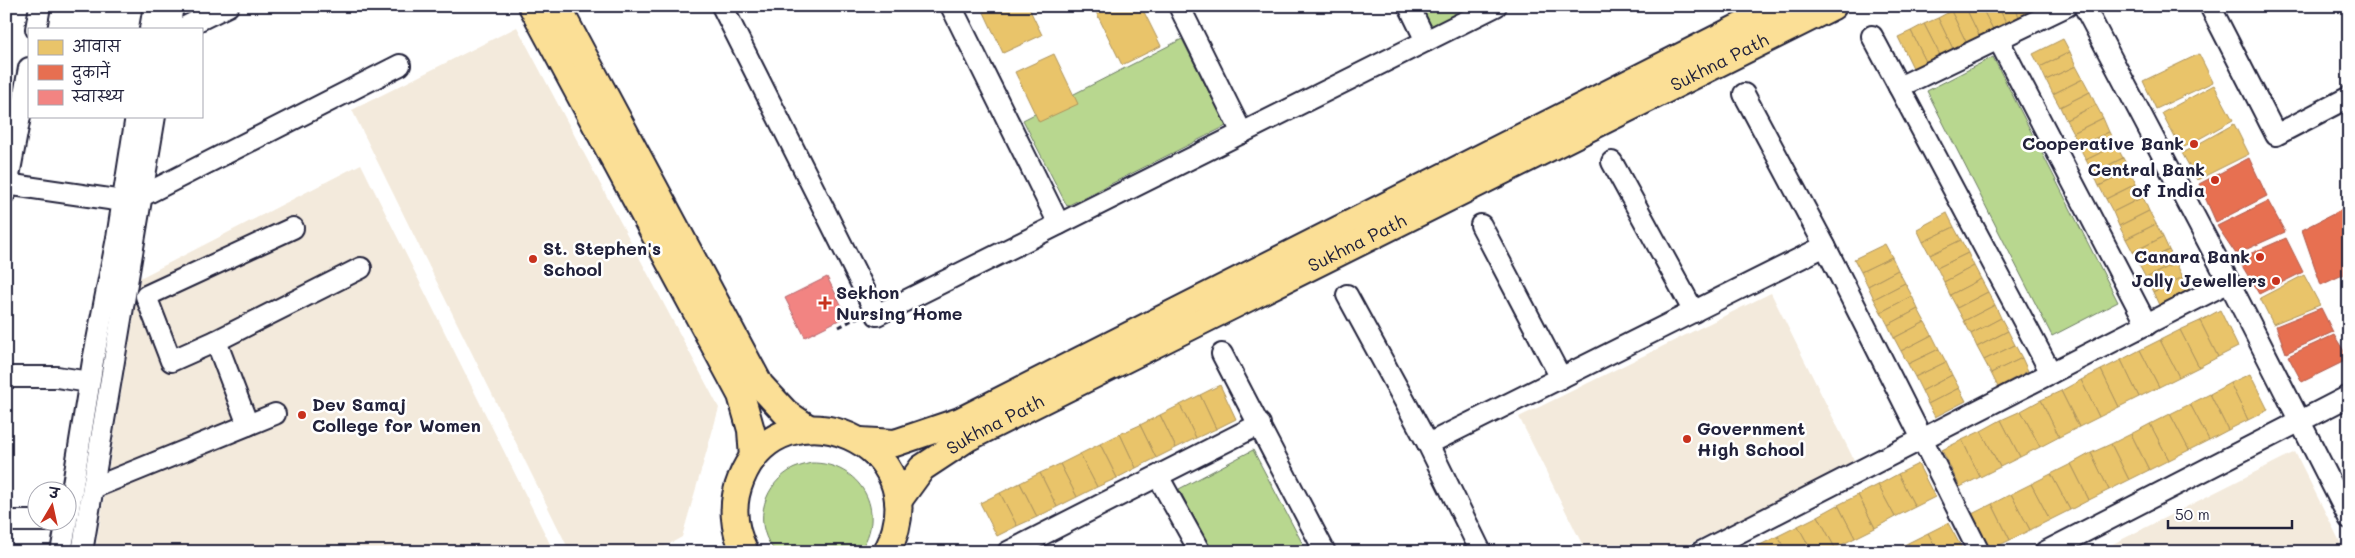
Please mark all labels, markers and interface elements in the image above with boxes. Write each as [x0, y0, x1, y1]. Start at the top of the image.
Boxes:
street label: Sukhna Path [1666, 27, 1772, 96]
legend [28, 28, 202, 118]
text: आवास [72, 36, 121, 56]
text: दुकानें [71, 60, 111, 85]
text: स्वास्थ्य [71, 86, 124, 106]
place label: Cooperative Bank [2022, 131, 2184, 155]
marker: Cooperative Bank [2188, 138, 2200, 150]
place label: Central Bank of India [2088, 157, 2205, 202]
marker: Central Bank of India [2209, 174, 2221, 186]
street label: Sukhna Path [1304, 208, 1410, 277]
place label: St. Stephen's School [543, 236, 661, 281]
place label: Canara Bank [2134, 244, 2250, 268]
marker: Canara Bank [2254, 251, 2266, 263]
marker: St. Stephen's School [527, 253, 539, 265]
place label: Jolly Jewellers [2131, 268, 2266, 292]
marker: Jolly Jewellers [2270, 275, 2282, 287]
place label: Sekhon Nursing Home [836, 280, 963, 325]
marker: Sekhon Nursing Home [818, 296, 832, 310]
street label: Sukhna Path [941, 389, 1048, 460]
place label: Dev Samaj College for Women [312, 392, 481, 437]
marker: Dev Samaj College for Women [296, 409, 308, 421]
place label: Government High School [1697, 416, 1805, 461]
marker: Government High School [1681, 433, 1693, 445]
north arrow [28, 480, 78, 530]
text: उ [46, 482, 62, 503]
scale bar [2168, 498, 2291, 530]
text: 50 m [2175, 504, 2210, 524]

